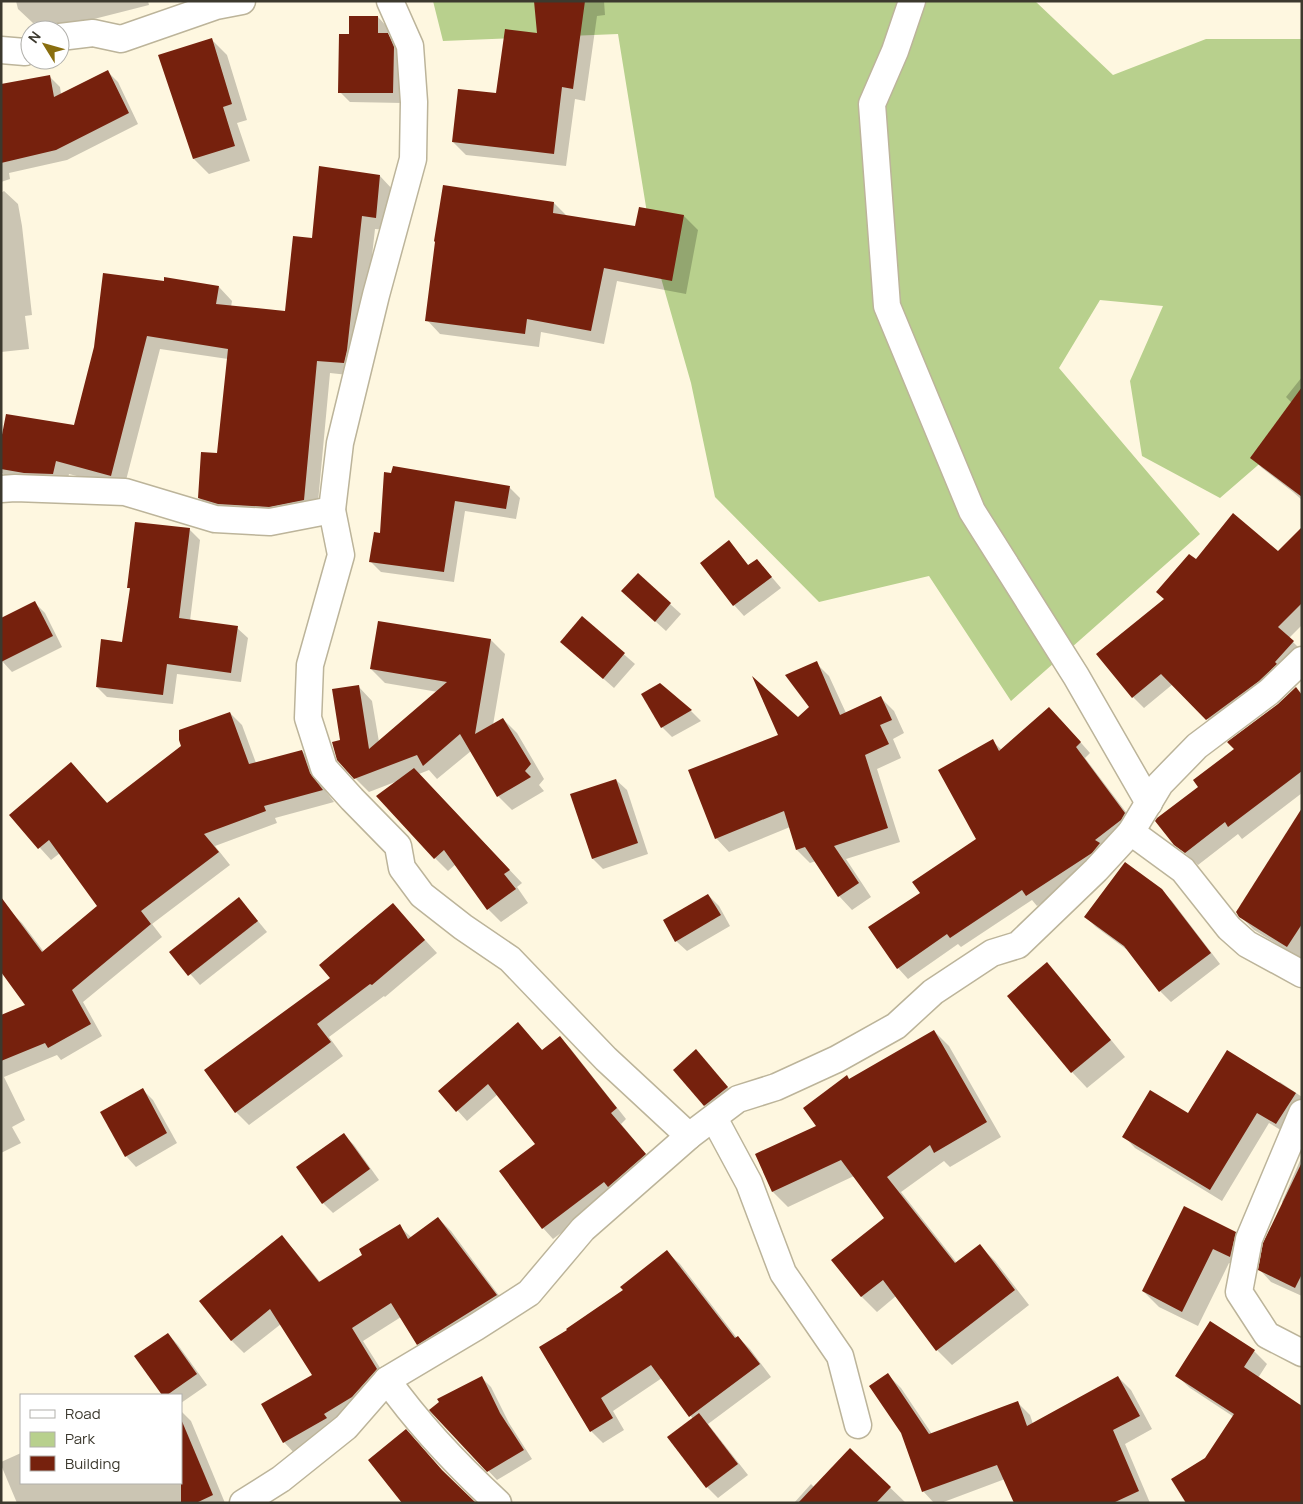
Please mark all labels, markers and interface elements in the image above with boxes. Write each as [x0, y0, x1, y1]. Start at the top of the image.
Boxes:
north arrow [20, 20, 70, 70]
text: N [24, 27, 45, 47]
legend [20, 1394, 182, 1484]
text: Road [65, 1403, 101, 1424]
text: Park [65, 1428, 95, 1449]
text: Building [65, 1453, 120, 1474]

